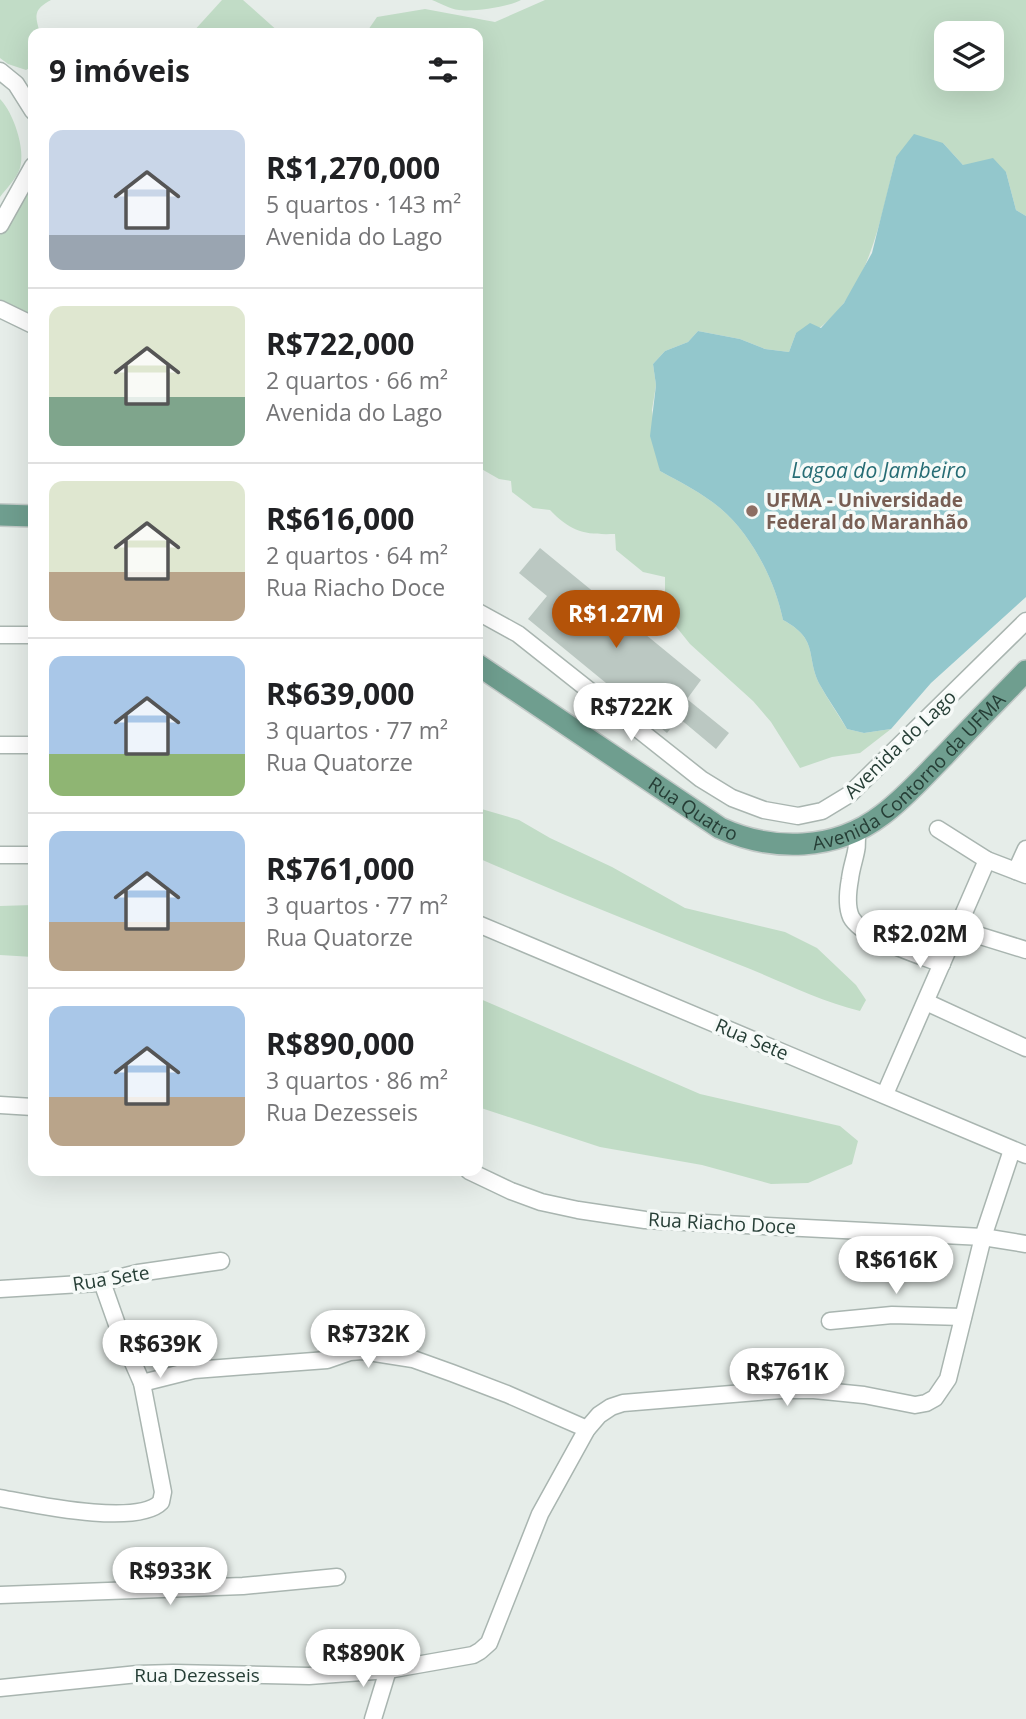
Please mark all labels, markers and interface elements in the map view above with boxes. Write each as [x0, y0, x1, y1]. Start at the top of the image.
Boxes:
map controls [934, 21, 1004, 91]
button: layers [934, 21, 1004, 91]
text: 9 imóveis [49, 50, 190, 91]
icon: filters [424, 51, 462, 89]
text: R$1,270,000 [266, 147, 440, 188]
icon: home [105, 158, 189, 242]
text: 5 quartos · 143 m² [266, 188, 461, 220]
text: Avenida do Lago [266, 220, 443, 252]
text: R$722,000 [266, 323, 414, 364]
icon: home [105, 334, 189, 418]
text: 2 quartos · 66 m² [266, 364, 448, 396]
text: Avenida do Lago [266, 396, 443, 428]
water label: Lagoa do Jambeiro [791, 456, 967, 484]
place label: UFMA - Universidade Federal do Maranhão [766, 487, 968, 535]
text: R$616,000 [266, 498, 414, 539]
marker: UFMA - Universidade Federal do Maranhão [744, 503, 760, 519]
icon: home [105, 509, 189, 593]
text: 2 quartos · 64 m² [266, 539, 448, 571]
text: Rua Riacho Doce [266, 571, 445, 603]
pin: R$1.27M [551, 590, 681, 650]
text: R$1.27M [568, 597, 664, 629]
text: R$639,000 [266, 673, 414, 714]
icon: home [105, 684, 189, 768]
pin: R$722K [574, 684, 688, 743]
street label: Avenida do Lago [838, 684, 962, 804]
street label: Avenida Contorno da UFMA [810, 687, 1011, 856]
text: R$722K [589, 690, 673, 722]
text: 3 quartos · 77 m² [266, 714, 448, 746]
text: Rua Quatorze [266, 746, 413, 778]
street label: Rua Quatro [643, 770, 741, 847]
text: R$761,000 [266, 848, 414, 889]
icon: home [105, 859, 189, 943]
text: 3 quartos · 77 m² [266, 889, 448, 921]
pin: R$2.02M [855, 911, 985, 970]
text: R$2.02M [872, 917, 968, 949]
text: Rua Quatorze [266, 921, 413, 953]
street label: Rua Sete [711, 1012, 793, 1066]
text: R$890,000 [266, 1023, 414, 1064]
icon: home [105, 1034, 189, 1118]
text: 3 quartos · 86 m² [266, 1064, 448, 1096]
text: Rua Dezesseis [266, 1096, 418, 1128]
street label: Rua Riacho Doce [647, 1206, 797, 1240]
pin: R$616K [839, 1236, 953, 1296]
text: R$616K [854, 1243, 938, 1275]
street label: Rua Sete [71, 1259, 151, 1297]
pin: R$732K [311, 1310, 425, 1370]
text: R$732K [326, 1317, 410, 1349]
pin: R$639K [103, 1320, 217, 1380]
text: R$639K [118, 1327, 202, 1359]
pin: R$761K [730, 1348, 844, 1408]
text: R$761K [745, 1355, 829, 1387]
pin: R$933K [113, 1548, 227, 1607]
text: R$933K [128, 1554, 212, 1586]
pin: R$890K [306, 1630, 420, 1689]
text: R$890K [321, 1636, 405, 1668]
street label: Rua Dezesseis [134, 1662, 260, 1688]

